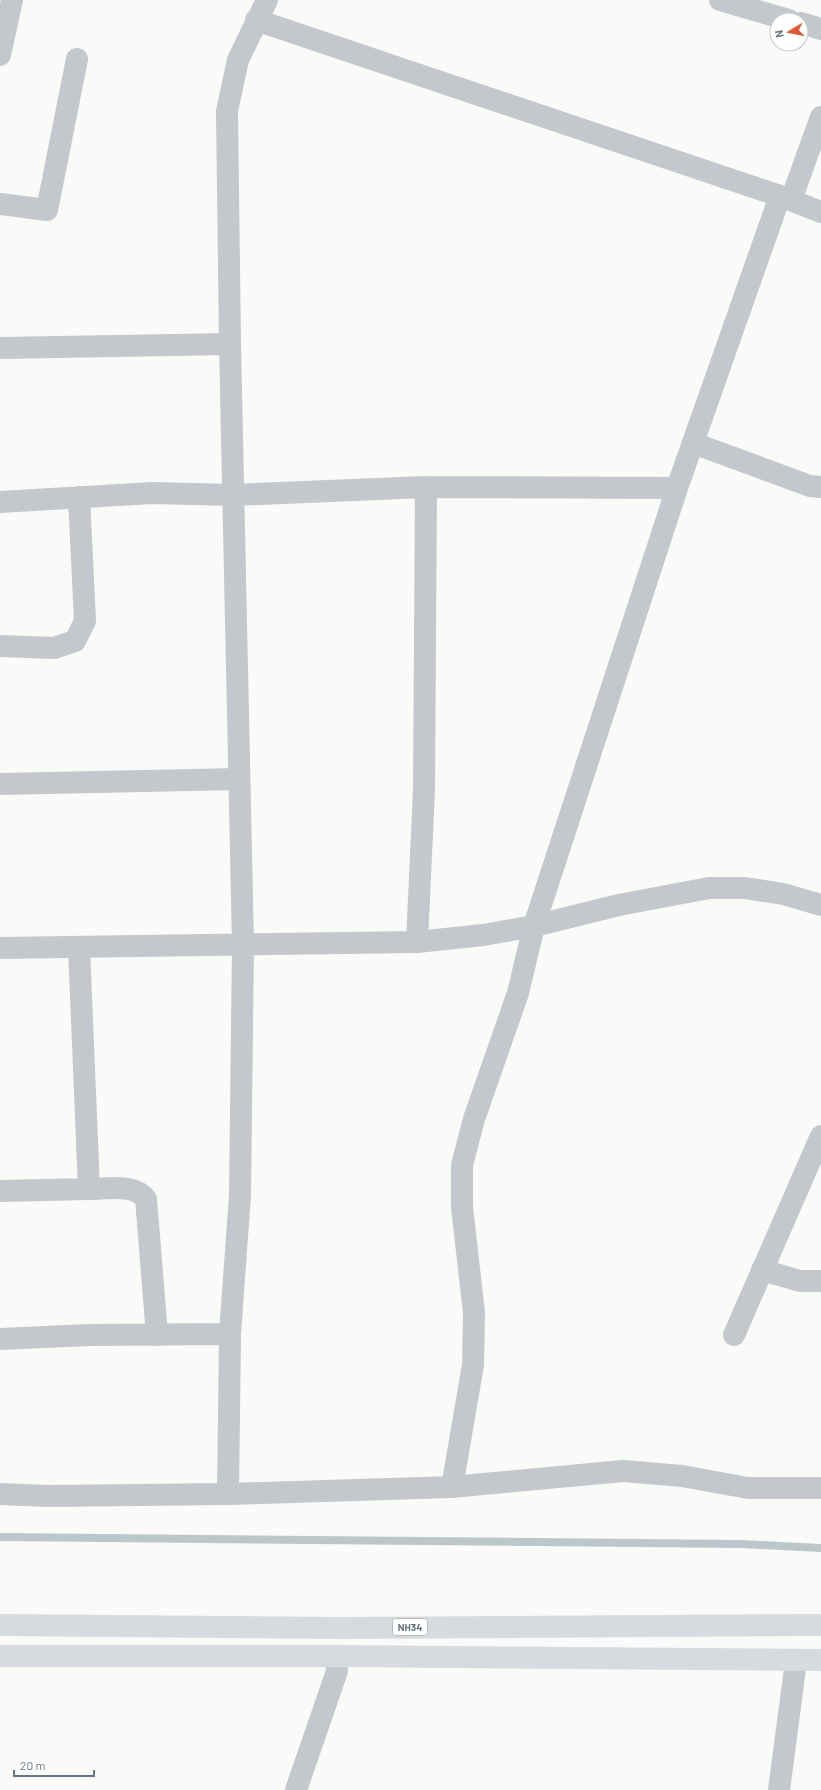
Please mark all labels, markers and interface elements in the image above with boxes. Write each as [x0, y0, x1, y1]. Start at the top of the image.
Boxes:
north arrow [769, 12, 809, 52]
text: N [772, 29, 786, 39]
road number: NH34 [393, 1619, 427, 1635]
scale bar [14, 1752, 94, 1778]
text: 20 m [20, 1758, 46, 1772]

